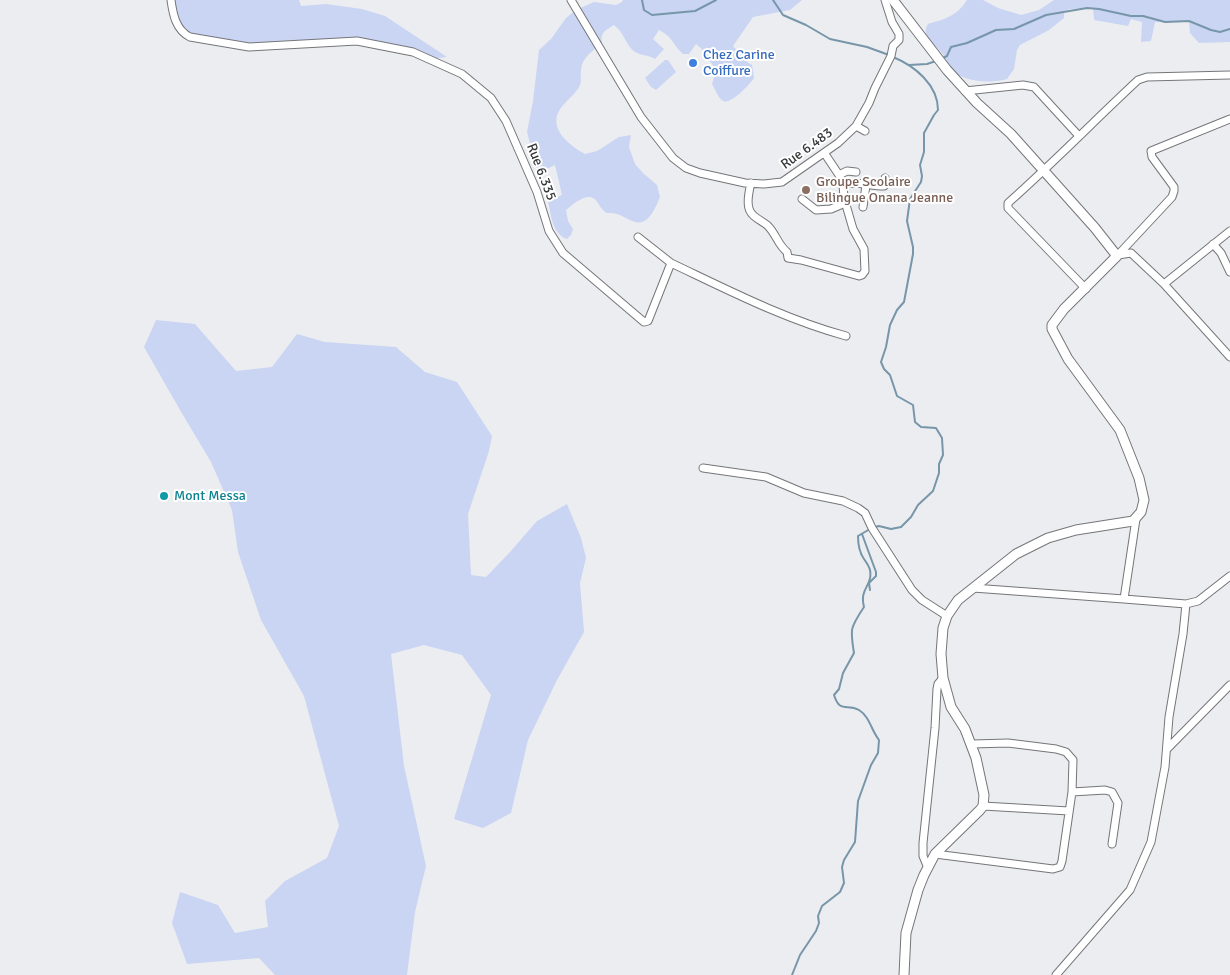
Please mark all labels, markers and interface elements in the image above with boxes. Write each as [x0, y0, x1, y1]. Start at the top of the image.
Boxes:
place label: Chez Carine Coiffure [703, 47, 775, 80]
marker: Chez Carine Coiffure [687, 57, 699, 69]
street label: Rue 6.483 [778, 125, 836, 173]
street label: Rue 6.335 [522, 141, 560, 203]
place label: Groupe Scolaire Bilingue Onana Jeanne [816, 174, 953, 206]
marker: Groupe Scolaire Bilingue Onana Jeanne [800, 184, 812, 196]
place label: Mont Messa [174, 488, 246, 504]
marker: Mont Messa [158, 490, 170, 502]

